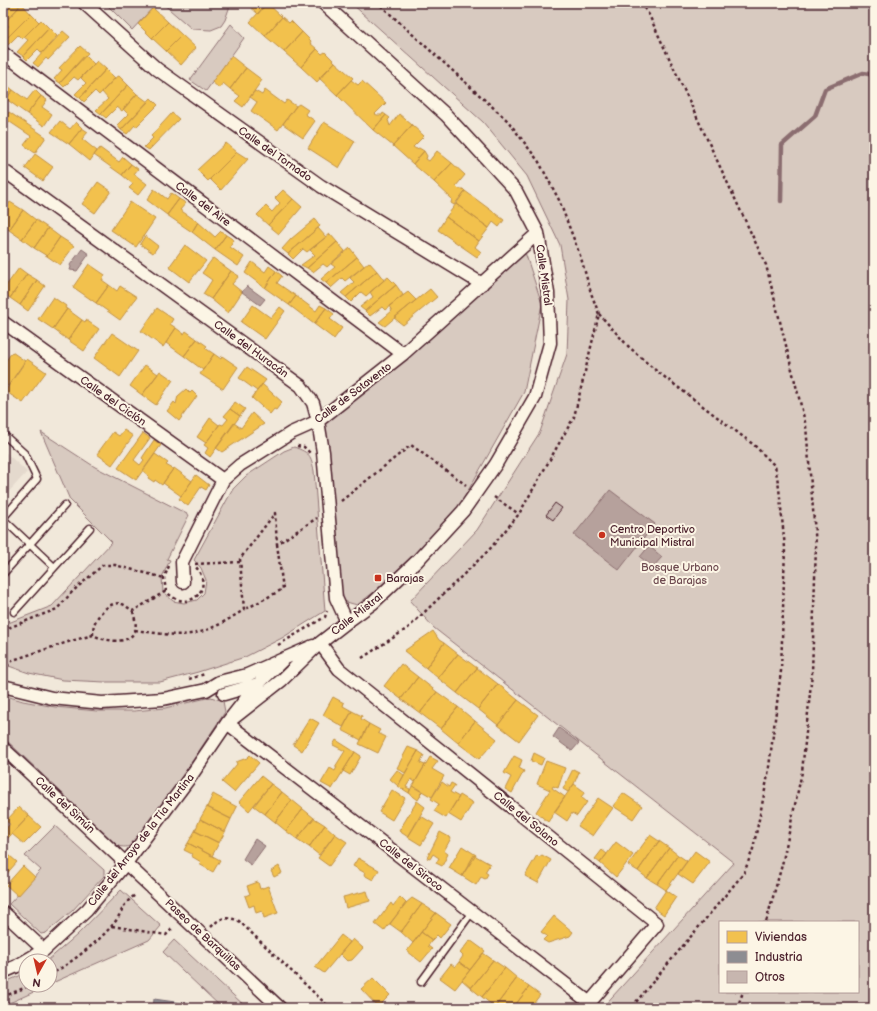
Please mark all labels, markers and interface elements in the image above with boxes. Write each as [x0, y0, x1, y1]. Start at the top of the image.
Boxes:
street label: Calle del Tornado [236, 124, 314, 184]
street label: Calle del Aire [173, 179, 234, 229]
street label: Calle Mistral [533, 244, 555, 306]
street label: Calle del Huracán [211, 318, 291, 380]
street label: Calle de Sotavento [312, 360, 394, 426]
street label: Calle del Ciclón [77, 373, 149, 429]
place label: Centro Deportivo Municipal Mistral [610, 523, 695, 549]
marker: Centro Deportivo Municipal Mistral [597, 530, 607, 540]
park label: Bosque Urbano de Barajas [641, 561, 719, 587]
place label: Barajas [386, 572, 425, 585]
marker: Barajas [373, 573, 383, 583]
street label: Calle Mistral [329, 590, 385, 638]
street label: Calle del Arroyo de la Tía Martina [85, 771, 197, 909]
street label: Calle del Simún [32, 774, 98, 836]
street label: Calle del Solano [491, 789, 561, 849]
street label: Calle del Siroco [376, 836, 446, 894]
street label: Paseo de Barquillas [162, 897, 244, 974]
legend [719, 921, 859, 993]
text: Viviendas [755, 930, 807, 945]
text: Industria [755, 950, 803, 965]
north arrow [18, 953, 58, 993]
text: Otros [755, 970, 785, 985]
text: N [32, 975, 42, 989]

